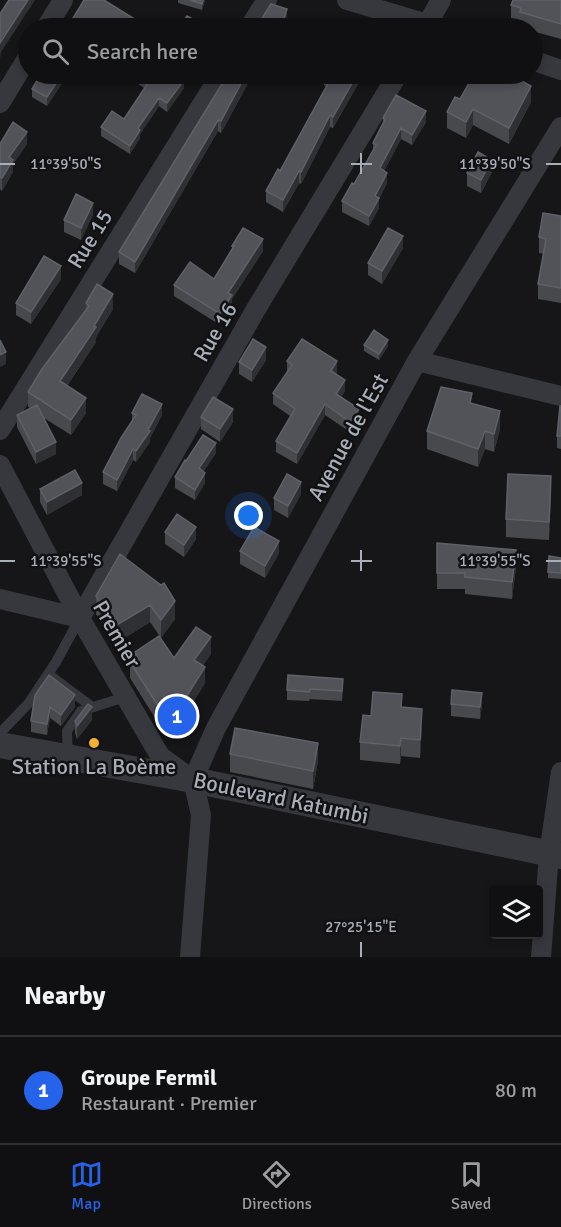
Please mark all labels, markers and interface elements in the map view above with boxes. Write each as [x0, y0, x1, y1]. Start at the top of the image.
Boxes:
search box [18, 18, 543, 84]
icon: search [39, 35, 72, 68]
text: Search here [87, 38, 198, 65]
text: 11°39'50"S [30, 155, 102, 173]
text: 11°39'50"S [459, 155, 531, 173]
street label: Rue 15 [62, 205, 118, 273]
street label: Rue 16 [187, 297, 243, 367]
street label: Avenue de l'Est [302, 368, 394, 505]
your location [234, 501, 263, 530]
text: 11°39'55"S [30, 552, 102, 570]
text: 11°39'55"S [459, 552, 531, 570]
street label: Premier [87, 595, 147, 673]
pin: 1 [158, 694, 196, 738]
marker: Station La Boème [87, 736, 101, 750]
place label: Station La Boème [12, 753, 176, 780]
street label: Boulevard Katumbi [191, 766, 371, 830]
map controls [489, 885, 543, 939]
button: layers [489, 885, 543, 939]
text: 27°25'15"E [325, 918, 397, 936]
text: Nearby [24, 980, 105, 1012]
text: Groupe Fermil [81, 1064, 217, 1091]
text: 1 [38, 1078, 49, 1103]
text: 80 m [495, 1078, 537, 1103]
text: Restaurant · Premier [81, 1091, 257, 1116]
tab: Map [70, 1158, 103, 1214]
tab: Directions [242, 1158, 312, 1214]
tab: Saved [451, 1158, 491, 1214]

